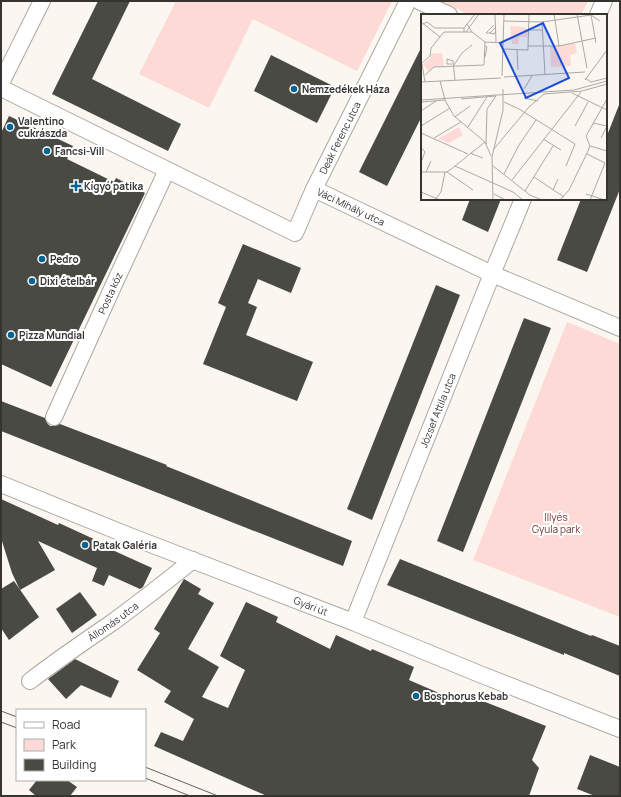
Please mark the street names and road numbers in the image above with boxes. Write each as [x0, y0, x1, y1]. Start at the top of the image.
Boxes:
street label: Deák Ferenc utca [316, 99, 364, 176]
street label: Váci Mihály utca [315, 184, 387, 229]
street label: Posta köz [94, 270, 126, 316]
street label: József Attila utca [416, 371, 459, 450]
street label: Gyári út [292, 593, 330, 619]
street label: Állomás utca [85, 599, 141, 644]

